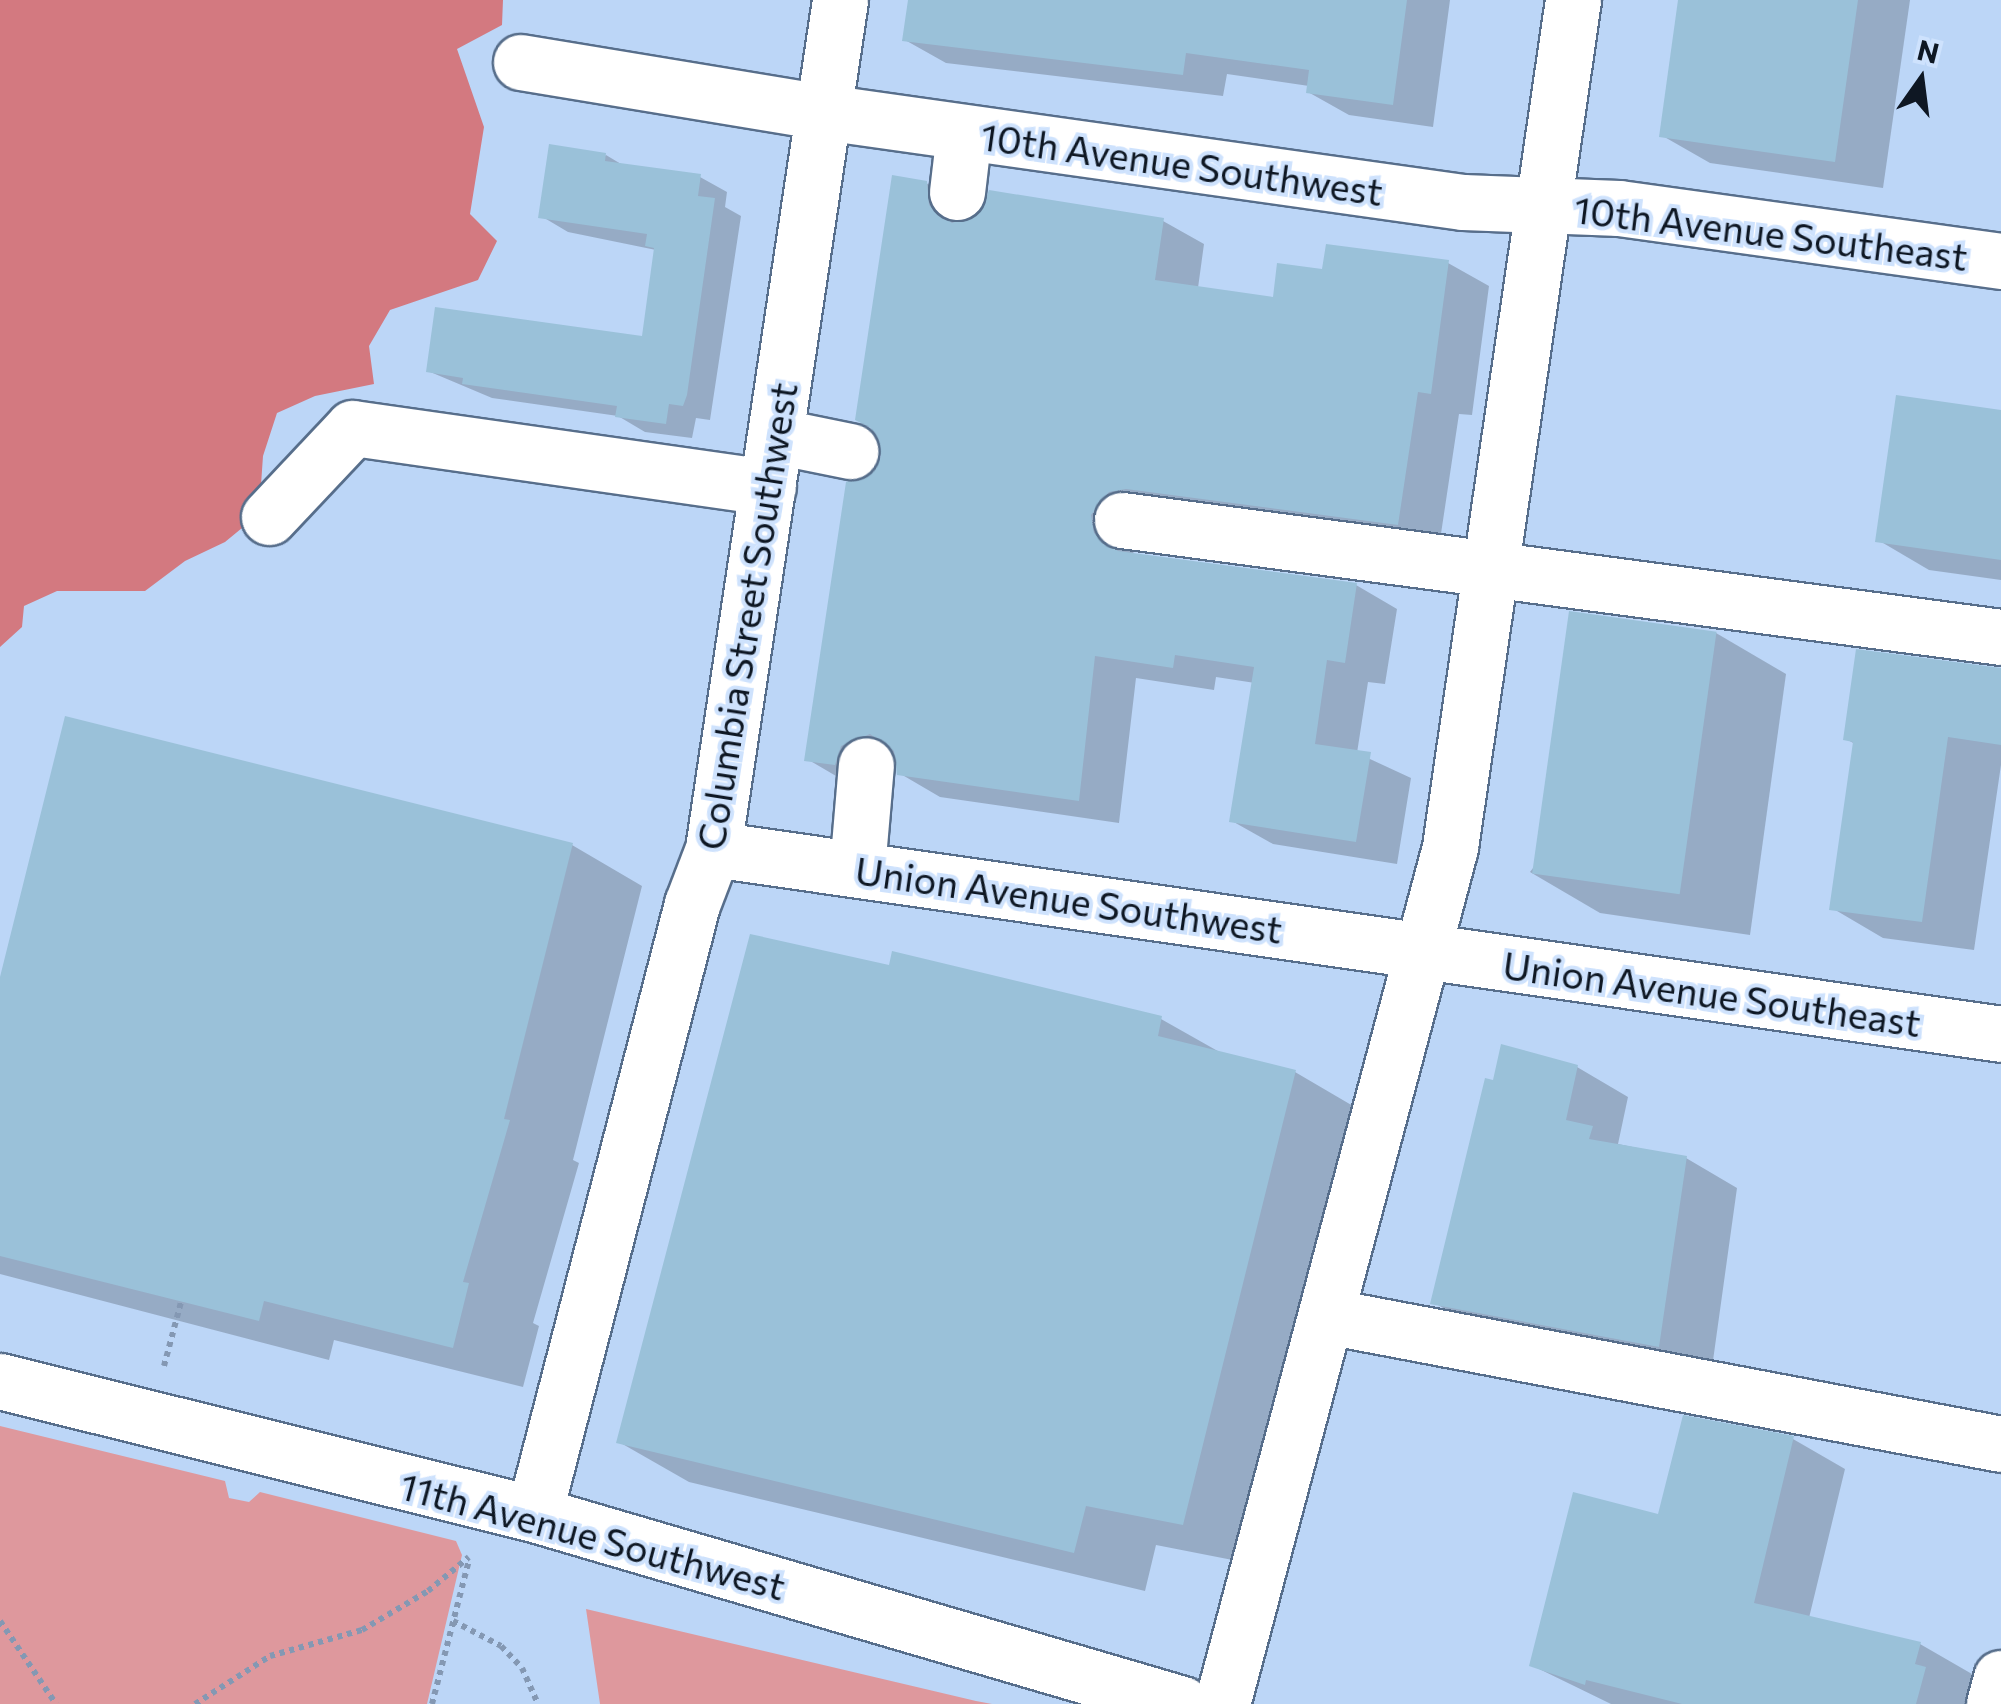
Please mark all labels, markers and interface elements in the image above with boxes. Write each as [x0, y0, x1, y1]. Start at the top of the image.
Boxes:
north arrow [1871, 30, 1971, 130]
text: N [1914, 32, 1943, 70]
street label: 10th Avenue Southwest [978, 112, 1386, 214]
street label: 10th Avenue Southeast [1572, 185, 1970, 279]
street label: Columbia Street Southwest [687, 379, 805, 853]
street label: Union Avenue Southwest [853, 846, 1285, 952]
street label: Union Avenue Southeast [1500, 941, 1924, 1045]
street label: 11th Avenue Southwest [395, 1462, 791, 1608]

